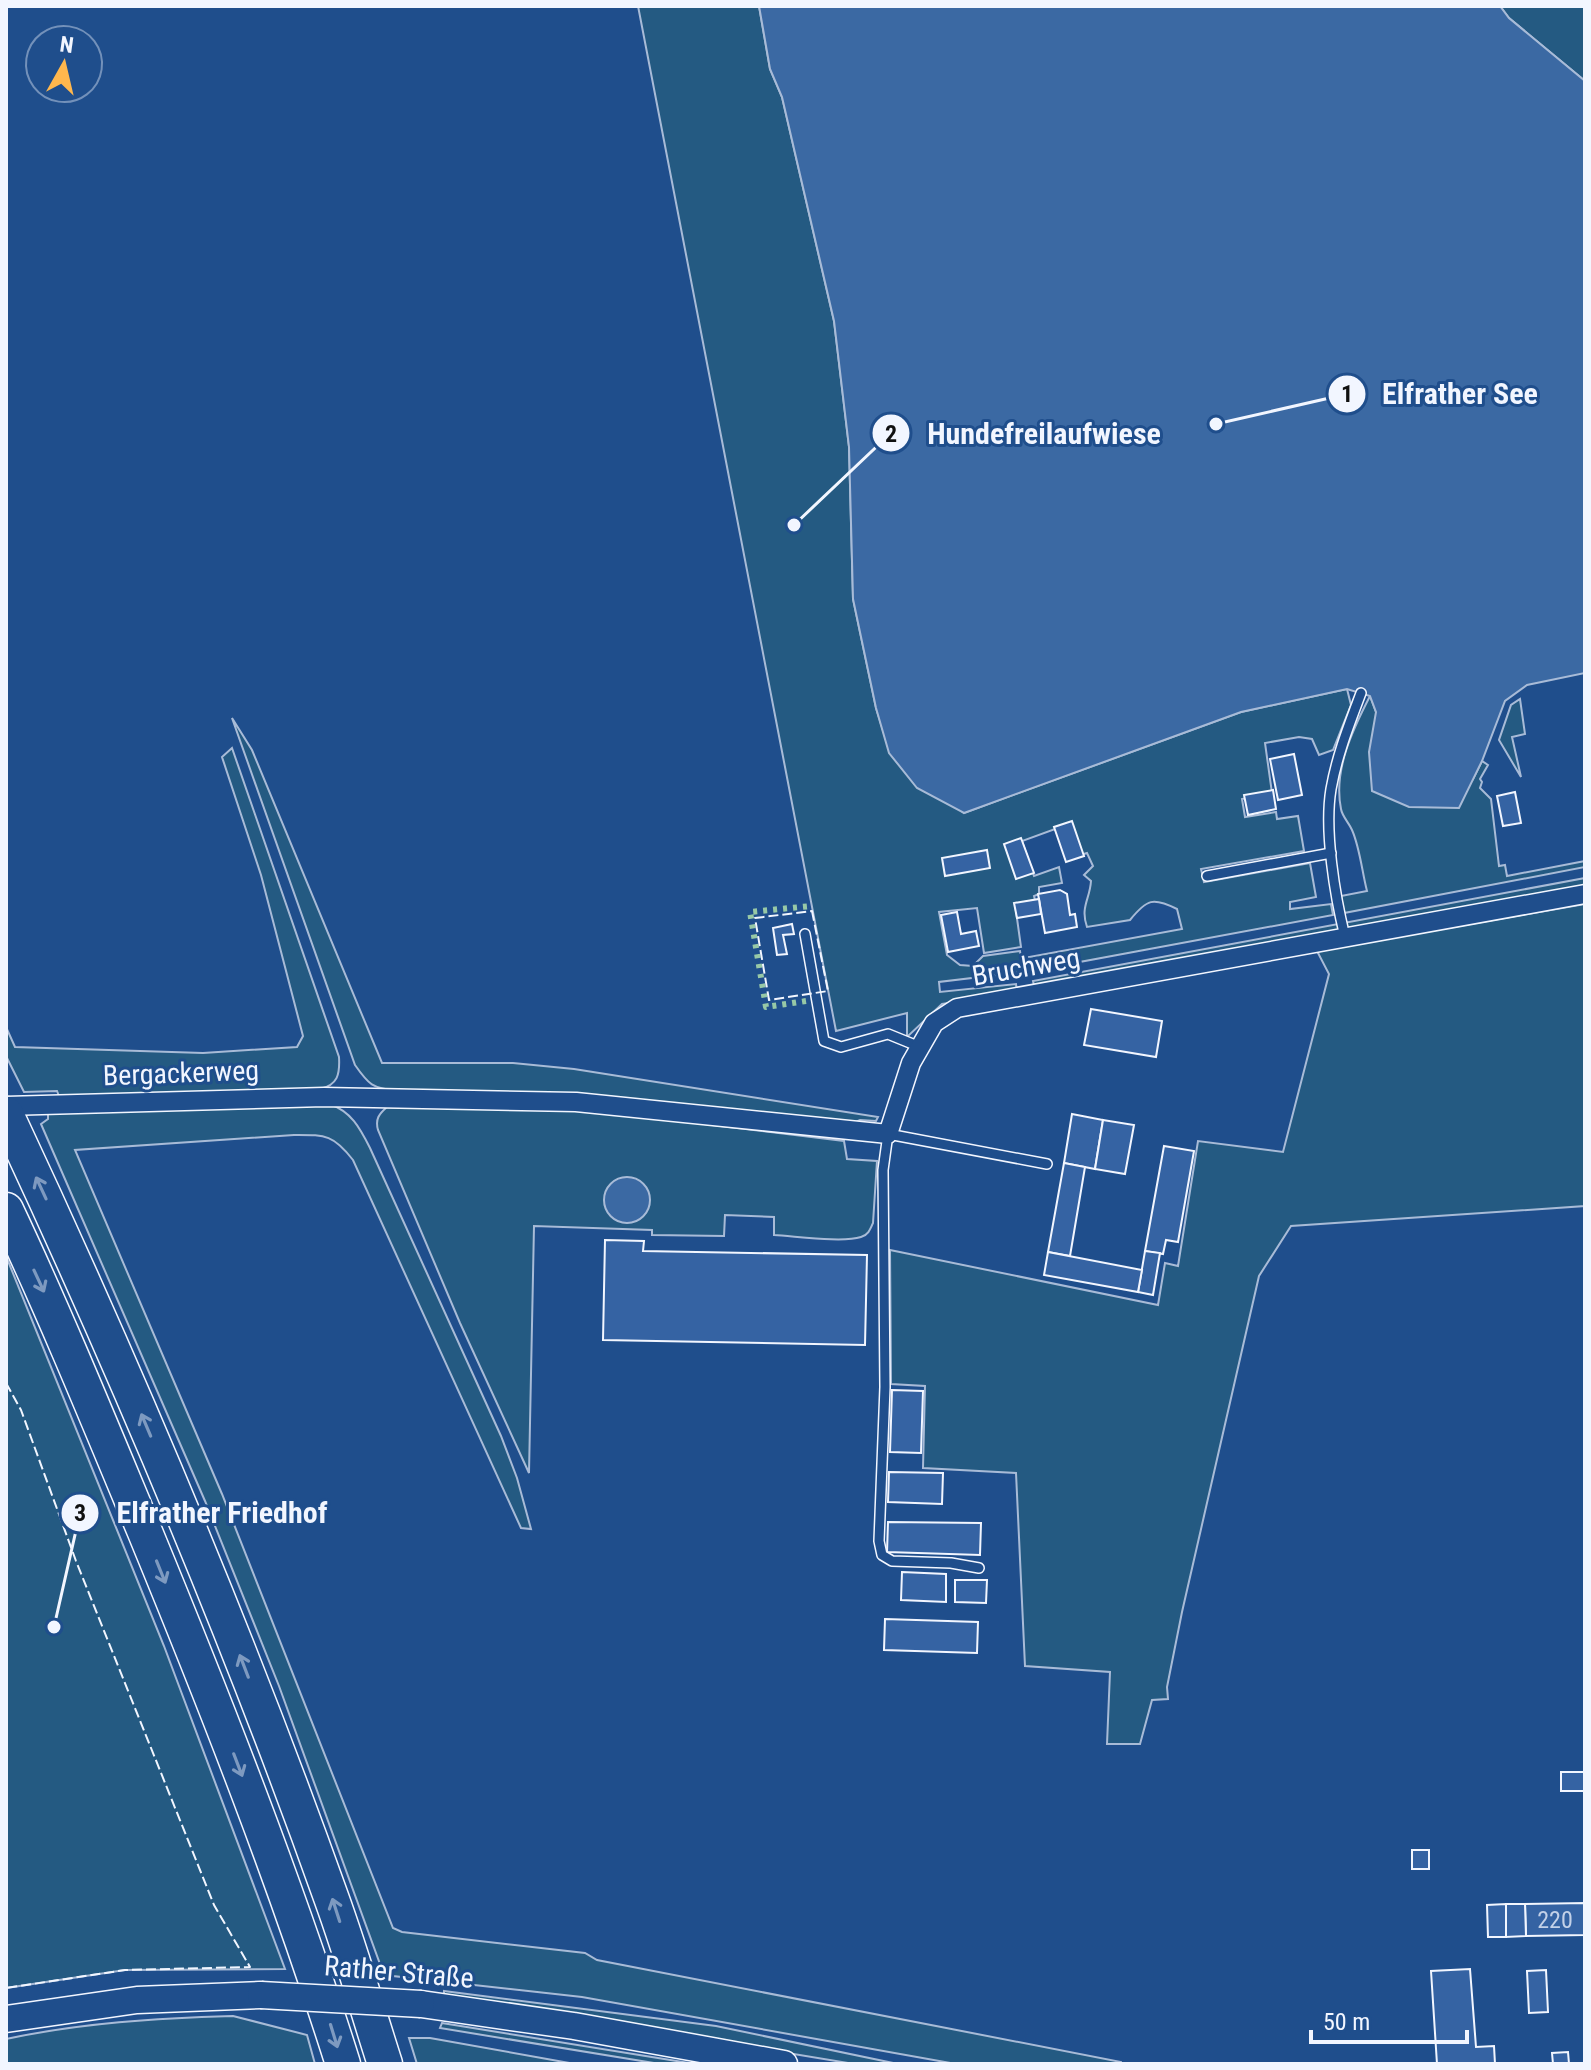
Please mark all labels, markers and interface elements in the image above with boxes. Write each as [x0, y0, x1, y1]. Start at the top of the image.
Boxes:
north arrow [24, 24, 104, 104]
text: N [58, 31, 75, 58]
callout: Elfrather See [1327, 367, 1554, 421]
text: Elfrather See [1382, 376, 1538, 411]
text: 1 [1341, 380, 1353, 408]
callout: Hundefreilaufwiese [871, 406, 1176, 460]
text: Hundefreilaufwiese [927, 416, 1161, 451]
text: 2 [885, 420, 897, 448]
street label: Bruchweg [969, 941, 1083, 993]
street label: Bergackerweg [102, 1054, 260, 1092]
one-way arrow [33, 1176, 48, 1200]
one-way arrow [32, 1269, 47, 1293]
one-way arrow [138, 1414, 153, 1438]
callout: Elfrather Friedhof [60, 1486, 343, 1540]
text: Elfrather Friedhof [116, 1495, 328, 1530]
text: 3 [74, 1499, 86, 1527]
one-way arrow [155, 1559, 170, 1584]
one-way arrow [236, 1655, 250, 1679]
one-way arrow [231, 1752, 246, 1777]
one-way arrow [327, 1897, 342, 1922]
house number: 220 [1537, 1906, 1573, 1934]
street label: Rather Straße [323, 1949, 475, 1995]
scale bar [1311, 1994, 1467, 2044]
text: 50 m [1323, 2008, 1370, 2036]
one-way arrow [327, 2023, 342, 2049]

